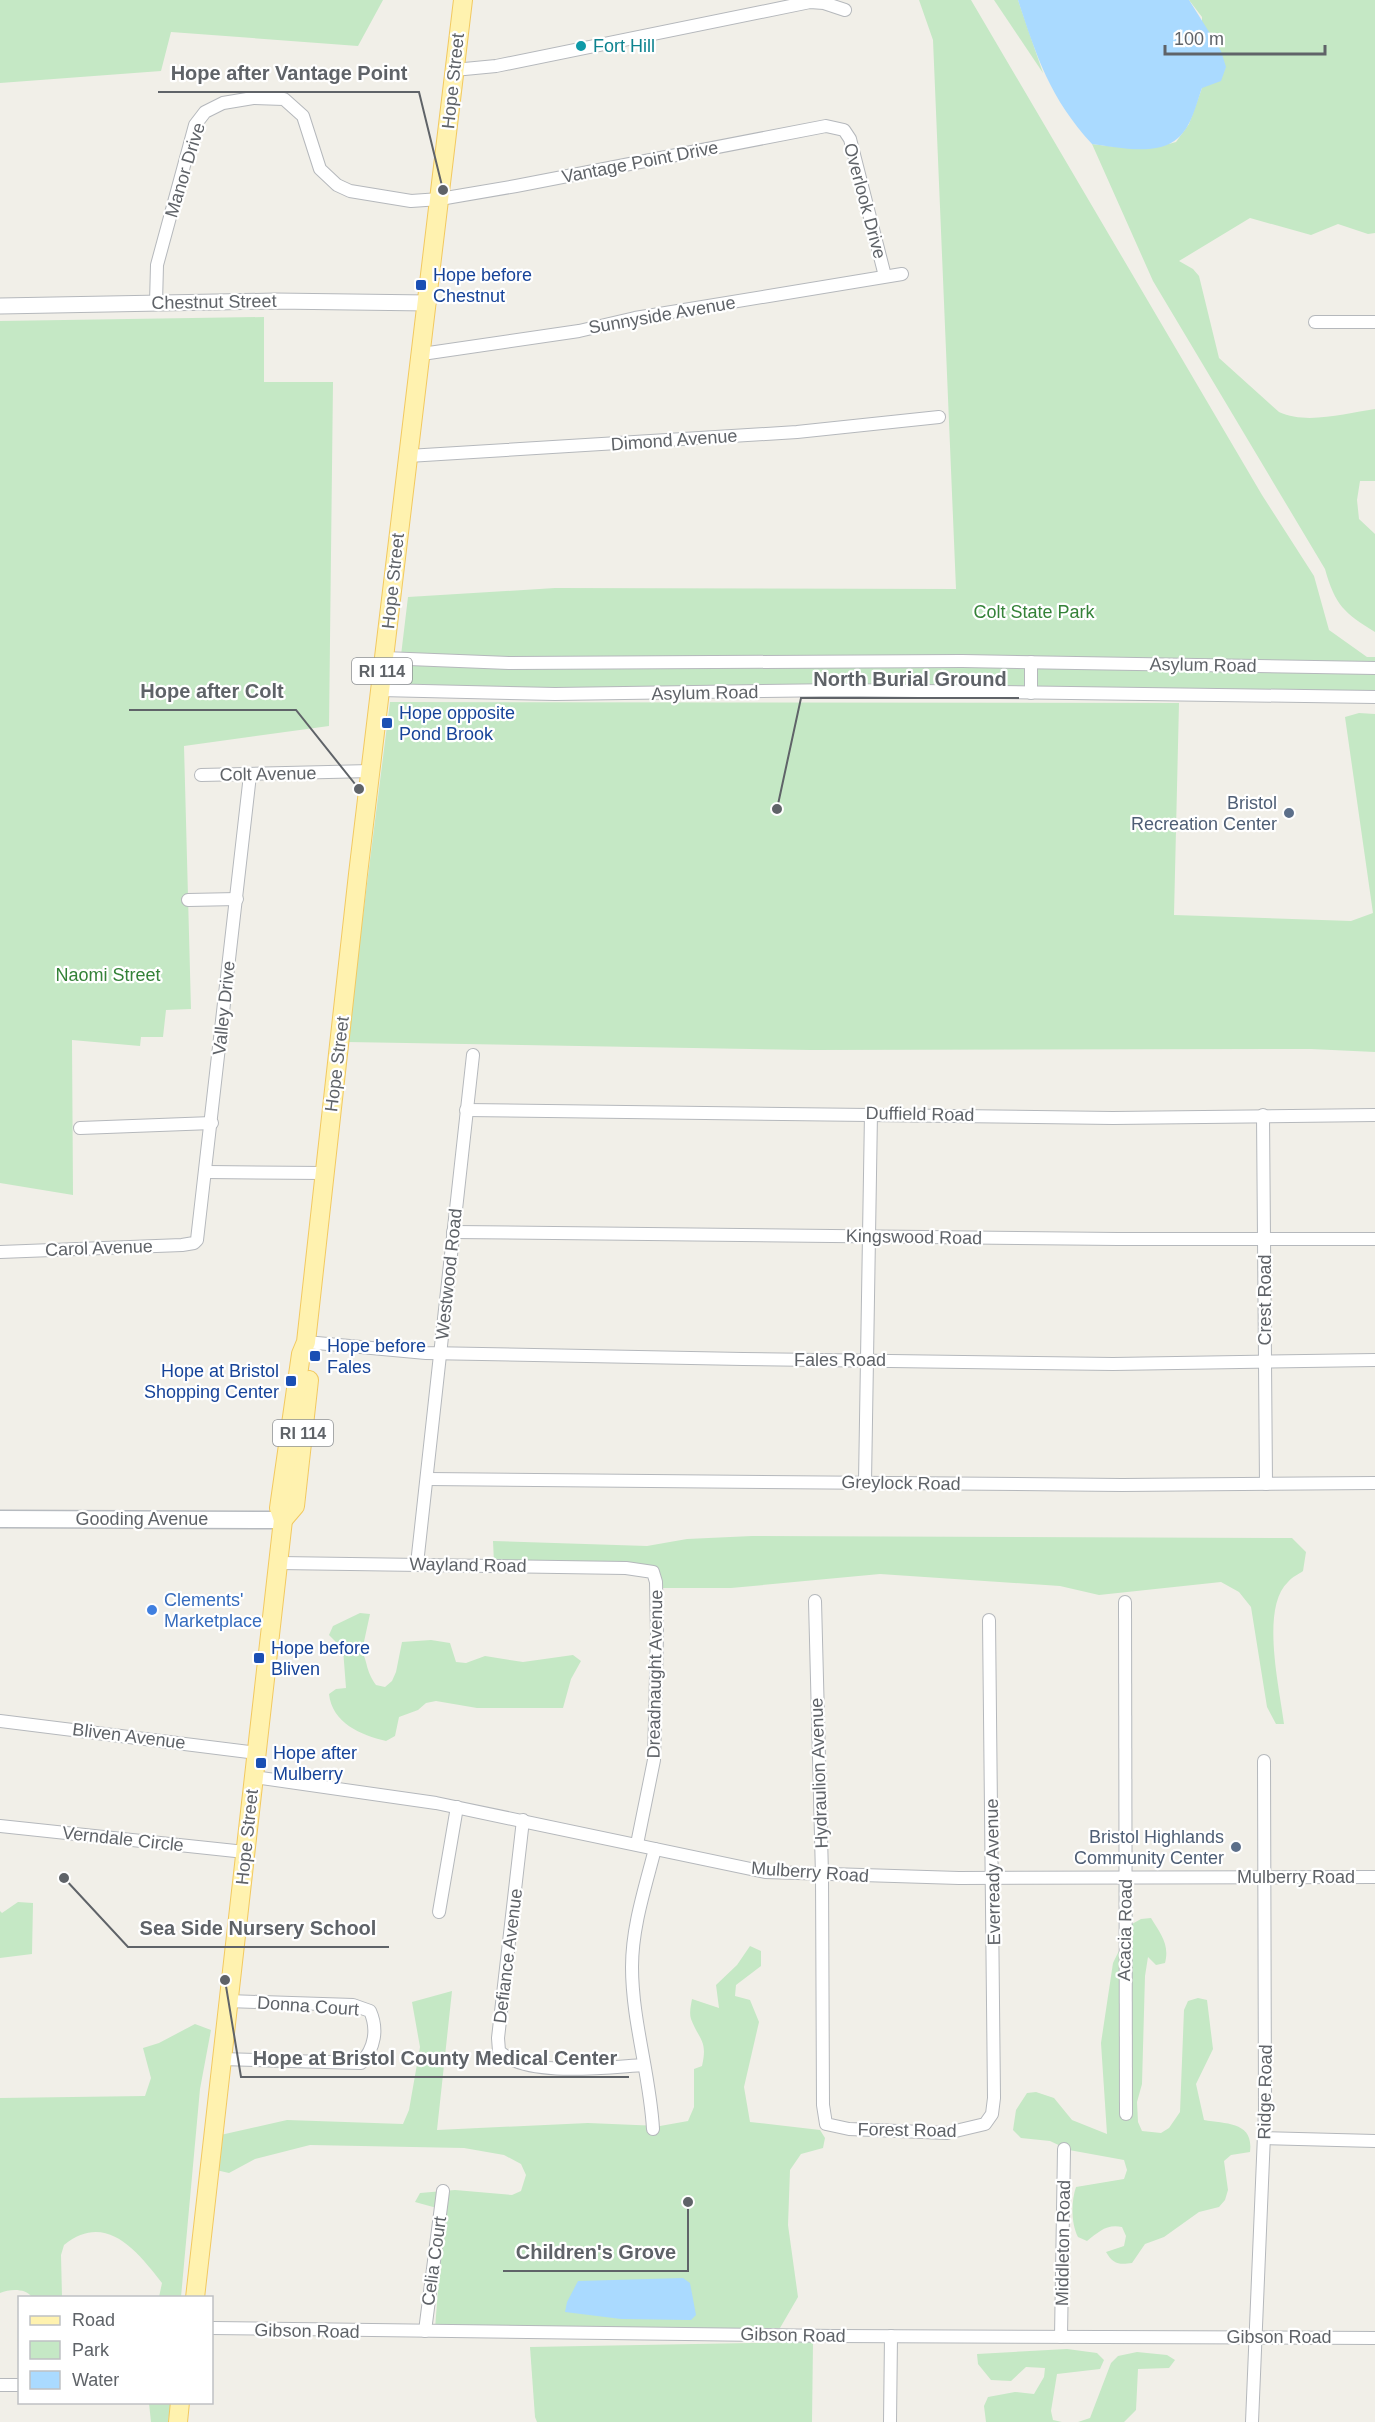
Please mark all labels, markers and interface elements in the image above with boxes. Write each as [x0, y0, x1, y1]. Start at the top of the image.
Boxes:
scale bar [1165, 18, 1326, 56]
text: 100 m [1174, 29, 1224, 49]
street label: Hope Street [438, 32, 468, 130]
place label: Fort Hill [593, 36, 655, 56]
marker: Fort Hill [574, 39, 588, 53]
callout: Hope after Vantage Point [158, 54, 419, 92]
text: Hope after Vantage Point [171, 62, 408, 84]
street label: Manor Drive [161, 120, 209, 220]
street label: Vantage Point Drive [560, 137, 720, 187]
street label: Overlook Drive [840, 141, 890, 261]
place label: Hope before Chestnut [433, 265, 532, 306]
marker: Hope before Chestnut [414, 278, 428, 292]
street label: Chestnut Street [151, 291, 277, 313]
street label: Sunnyside Avenue [587, 292, 737, 338]
street label: Dimond Avenue [610, 426, 738, 454]
street label: Hope Street [378, 532, 408, 630]
park label: Colt State Park [973, 602, 1096, 622]
street label: Asylum Road [1149, 654, 1257, 676]
road number: RI 114 [352, 658, 412, 684]
callout: North Burial Ground [801, 660, 1019, 698]
text: North Burial Ground [813, 668, 1007, 690]
callout: Hope after Colt [129, 672, 296, 710]
text: Hope after Colt [140, 680, 284, 702]
street label: Asylum Road [651, 682, 759, 704]
place label: Hope opposite Pond Brook [399, 703, 515, 744]
marker: Hope opposite Pond Brook [380, 716, 394, 730]
street label: Colt Avenue [219, 763, 317, 785]
place label: Bristol Recreation Center [1131, 793, 1277, 834]
marker: Bristol Recreation Center [1282, 806, 1296, 820]
street label: Valley Drive [209, 960, 239, 1056]
park label: Naomi Street [55, 965, 161, 985]
street label: Hope Street [321, 1015, 353, 1113]
street label: Duffield Road [865, 1103, 975, 1125]
street label: Westwood Road [432, 1207, 466, 1341]
street label: Kingswood Road [846, 1226, 982, 1248]
street label: Carol Avenue [45, 1236, 153, 1260]
street label: Crest Road [1255, 1254, 1275, 1346]
place label: Hope before Fales [327, 1336, 426, 1377]
marker: Hope before Fales [308, 1349, 322, 1363]
street label: Fales Road [794, 1350, 886, 1370]
place label: Hope at Bristol Shopping Center [144, 1361, 279, 1402]
marker: Hope at Bristol Shopping Center [284, 1374, 298, 1388]
road number: RI 114 [273, 1420, 333, 1446]
street label: Greylock Road [841, 1472, 961, 1494]
street label: Gooding Avenue [76, 1509, 208, 1529]
street label: Wayland Road [409, 1554, 527, 1576]
street label: Dreadnaught Avenue [644, 1589, 666, 1759]
place label: Clements' Marketplace [164, 1590, 262, 1631]
marker: Clements' Marketplace [145, 1603, 159, 1617]
place label: Hope before Bliven [271, 1638, 370, 1679]
marker: Hope before Bliven [252, 1651, 266, 1665]
street label: Hydraulion Avenue [806, 1697, 832, 1849]
street label: Bliven Avenue [71, 1719, 187, 1753]
place label: Hope after Mulberry [273, 1743, 357, 1784]
marker: Hope after Mulberry [254, 1756, 268, 1770]
street label: Hope Street [232, 1788, 262, 1886]
street label: Everready Avenue [982, 1798, 1004, 1946]
street label: Verndale Circle [61, 1823, 185, 1855]
place label: Bristol Highlands Community Center [1074, 1827, 1224, 1868]
marker: Bristol Highlands Community Center [1229, 1840, 1243, 1854]
street label: Mulberry Road [750, 1858, 870, 1886]
street label: Mulberry Road [1237, 1867, 1355, 1887]
street label: Acacia Road [1114, 1879, 1136, 1981]
street label: Defiance Avenue [490, 1887, 526, 2025]
callout: Sea Side Nursery School [128, 1909, 389, 1947]
text: Sea Side Nursery School [140, 1917, 376, 1939]
street label: Donna Court [256, 1992, 360, 2020]
callout: Hope at Bristol County Medical Center [241, 2039, 629, 2077]
street label: Ridge Road [1254, 2044, 1276, 2140]
text: Hope at Bristol County Medical Center [253, 2047, 617, 2069]
street label: Forest Road [857, 2119, 957, 2141]
street label: Middleton Road [1052, 2180, 1074, 2306]
street label: Celia Court [418, 2215, 450, 2307]
callout: Children's Grove [503, 2233, 688, 2271]
text: Children's Grove [516, 2241, 676, 2263]
legend [18, 2296, 213, 2404]
text: Road [72, 2310, 115, 2330]
street label: Gibson Road [254, 2320, 360, 2342]
street label: Gibson Road [740, 2324, 846, 2346]
street label: Gibson Road [1226, 2327, 1332, 2347]
text: Park [72, 2340, 110, 2360]
text: Water [72, 2370, 119, 2390]

